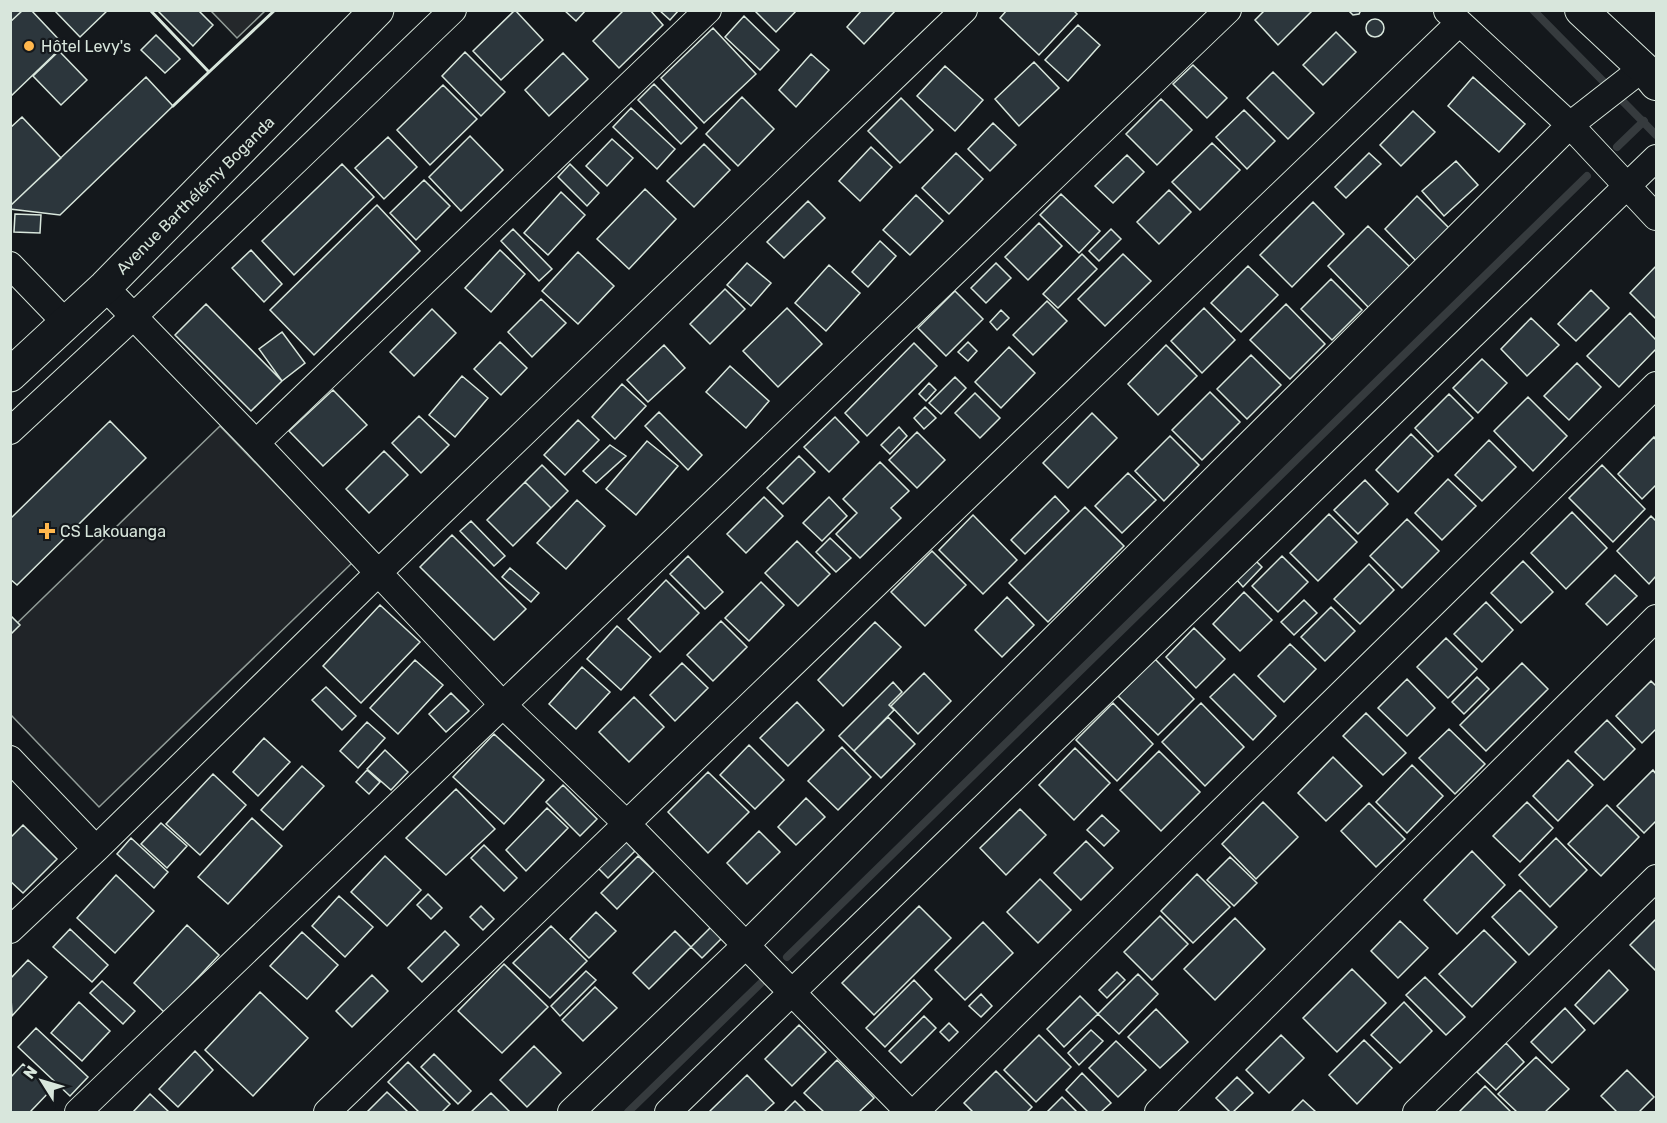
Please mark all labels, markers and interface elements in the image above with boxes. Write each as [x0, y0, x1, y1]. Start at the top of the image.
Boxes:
place label: Hôtel Levy's [41, 37, 131, 56]
marker: Hôtel Levy's [22, 39, 36, 53]
street label: Avenue Barthélémy Boganda [112, 112, 278, 278]
marker: CS Lakouanga [38, 522, 56, 540]
place label: CS Lakouanga [60, 522, 166, 541]
north arrow [12, 1051, 72, 1111]
text: N [19, 1062, 41, 1083]

